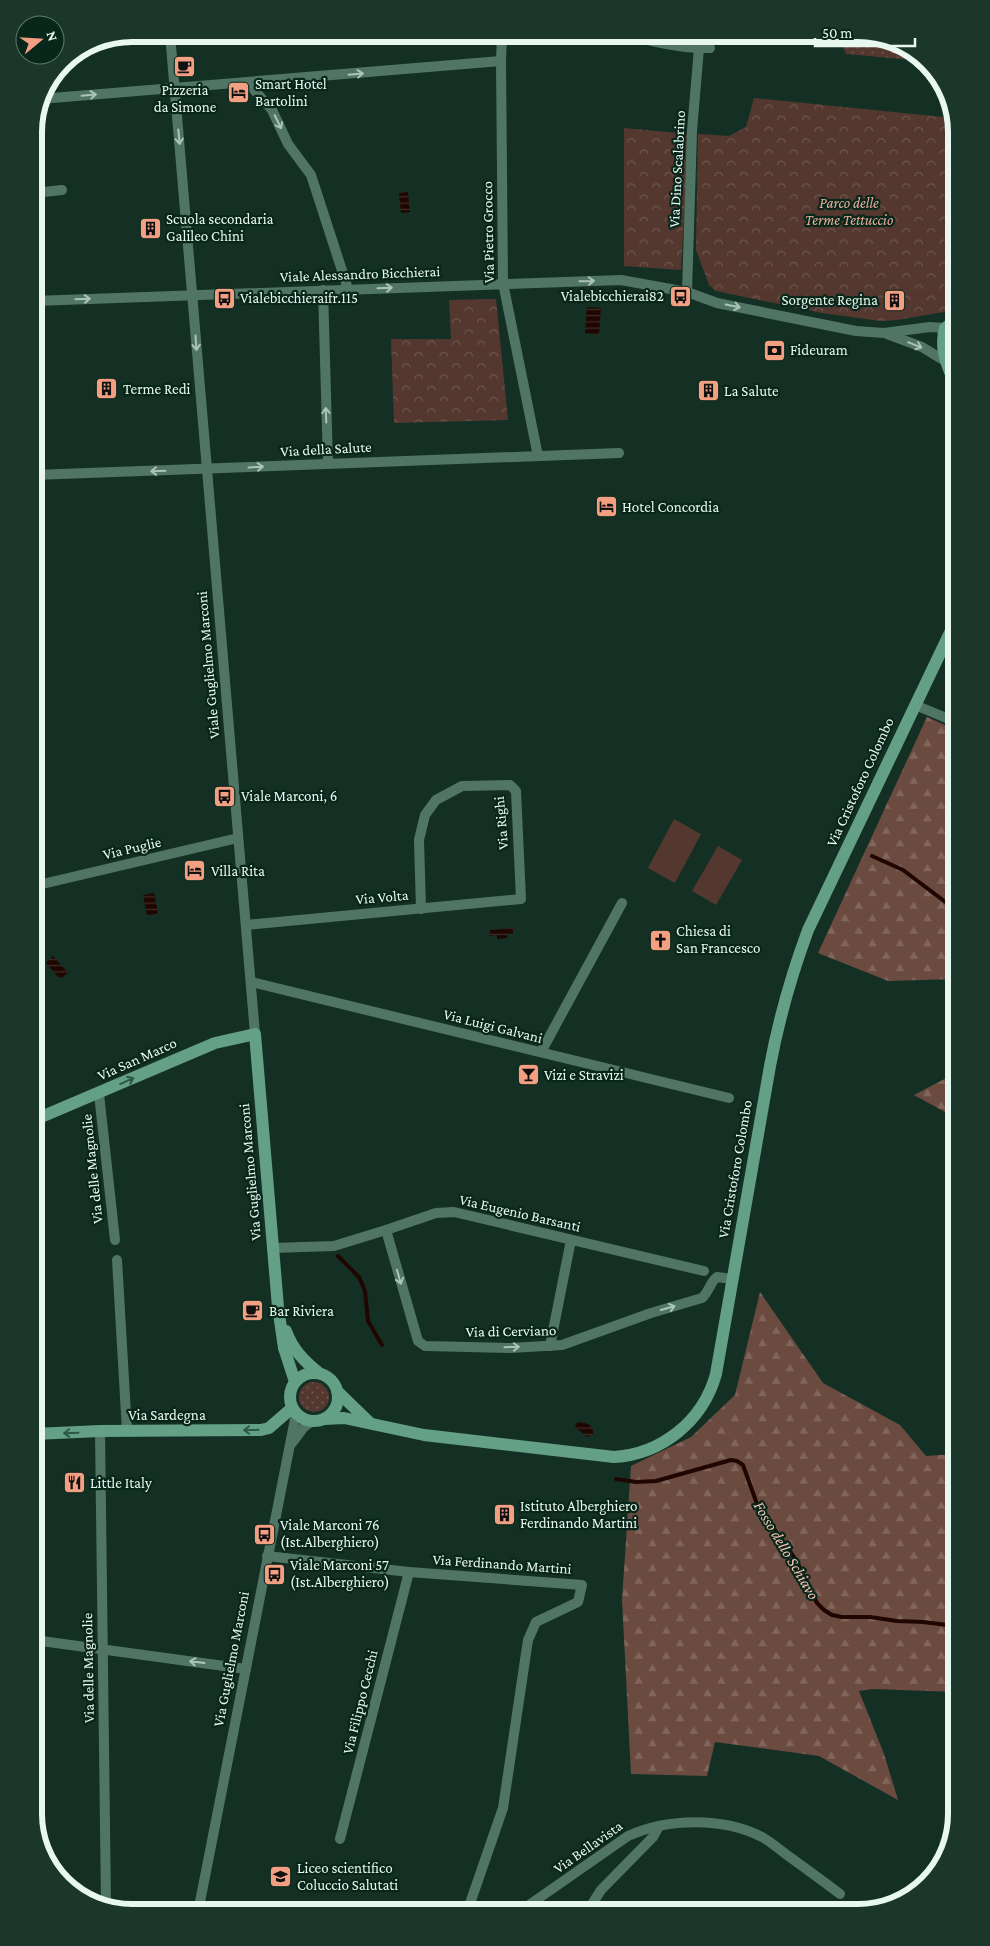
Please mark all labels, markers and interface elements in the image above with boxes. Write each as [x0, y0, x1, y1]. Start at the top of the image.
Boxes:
north arrow [15, 15, 65, 65]
scale bar [815, 15, 915, 47]
text: 50 m [822, 25, 852, 41]
text: N [43, 29, 62, 43]
cafe icon: Pizzeria da Simone [173, 55, 197, 79]
one-way arrow [347, 69, 363, 78]
place label: Smart Hotel Bartolini [255, 76, 327, 109]
hotel icon: Smart Hotel Bartolini [227, 81, 251, 105]
place label: Pizzeria da Simone [154, 82, 217, 115]
one-way arrow [81, 91, 97, 100]
street label: Via Dino Scalabrino [666, 110, 688, 228]
one-way arrow [273, 114, 283, 129]
one-way arrow [175, 129, 184, 145]
street label: Via Pietro Grocco [479, 181, 497, 283]
park label: Parco delle Terme Tettuccio [805, 195, 893, 228]
place label: Scuola secondaria Galileo Chini [166, 211, 274, 244]
building icon: Scuola secondaria Galileo Chini [138, 216, 162, 240]
street label: Viale Alessandro Bicchierai [280, 263, 441, 285]
one-way arrow [578, 276, 595, 286]
one-way arrow [376, 283, 393, 293]
bus stop icon: Vialebicchierai82 [668, 284, 692, 308]
bus stop icon: Vialebicchieraifr.115 [212, 286, 236, 310]
place label: Vialebicchierai82 [561, 288, 664, 304]
building icon: Sorgente Regina [882, 288, 906, 312]
place label: Vialebicchieraifr.115 [240, 290, 358, 306]
place label: Sorgente Regina [781, 292, 878, 309]
one-way arrow [74, 294, 90, 304]
one-way arrow [724, 302, 740, 312]
one-way arrow [192, 335, 201, 351]
bank icon: Fideuram [762, 338, 786, 362]
one-way arrow [907, 341, 923, 350]
place label: Fideuram [790, 342, 848, 358]
building icon: Terme Redi [95, 377, 119, 401]
building icon: La Salute [696, 379, 720, 403]
place label: Terme Redi [123, 381, 191, 397]
place label: La Salute [724, 383, 779, 399]
one-way arrow [322, 407, 331, 423]
street label: Via della Salute [280, 439, 372, 459]
one-way arrow [247, 463, 263, 472]
one-way arrow [151, 466, 167, 476]
hotel icon: Hotel Concordia [594, 495, 618, 519]
place label: Hotel Concordia [622, 499, 719, 515]
street label: Viale Guglielmo Marconi [194, 590, 223, 739]
street label: Via Cristoforo Colombo [823, 715, 897, 849]
bus stop icon: Viale Marconi, 6 [213, 784, 237, 808]
place label: Viale Marconi, 6 [241, 788, 337, 804]
street label: Via Righi [491, 796, 512, 850]
street label: Via Puglie [101, 833, 163, 863]
hotel icon: Villa Rita [183, 859, 207, 883]
place label: Villa Rita [211, 863, 265, 879]
street label: Via Volta [355, 887, 409, 907]
place label: Chiesa di San Francesco [676, 923, 760, 956]
church icon: Chiesa di San Francesco [648, 928, 672, 952]
street label: Via Luigi Galvani [442, 1006, 544, 1047]
street label: Via San Marco [95, 1034, 179, 1084]
bar icon: Vizi e Stravizi [516, 1063, 540, 1087]
place label: Vizi e Stravizi [544, 1067, 624, 1083]
one-way arrow [119, 1076, 134, 1086]
street label: Via Cristoforo Colombo [715, 1099, 755, 1239]
street label: Via Guglielmo Marconi [236, 1103, 265, 1241]
street label: Via delle Magnolie [78, 1113, 107, 1225]
street label: Via Eugenio Barsanti [457, 1191, 582, 1236]
one-way arrow [395, 1269, 405, 1285]
cafe icon: Bar Riviera [241, 1299, 265, 1323]
one-way arrow [660, 1302, 676, 1312]
place label: Bar Riviera [269, 1303, 334, 1319]
street label: Via di Cerviano [466, 1322, 556, 1340]
one-way arrow [504, 1342, 520, 1352]
street label: Via Sardegna [128, 1407, 206, 1424]
one-way arrow [244, 1425, 260, 1435]
one-way arrow [64, 1428, 80, 1437]
restaurant icon: Little Italy [62, 1471, 86, 1495]
place label: Little Italy [90, 1475, 152, 1492]
place label: Istituto Alberghiero Ferdinando Martini [520, 1498, 637, 1531]
water label: Fosso dello Schiavo [751, 1498, 823, 1603]
building icon: Istituto Alberghiero Ferdinando Martini [492, 1503, 516, 1527]
place label: Viale Marconi 76 (Ist.Alberghiero) [280, 1517, 380, 1551]
bus stop icon: Viale Marconi 76 (Ist.Alberghiero) [252, 1522, 276, 1546]
street label: Via Ferdinando Martini [432, 1551, 572, 1577]
place label: Viale Marconi 57 (Ist.Alberghiero) [290, 1557, 389, 1591]
bus stop icon: Viale Marconi 57 (Ist.Alberghiero) [262, 1562, 286, 1586]
street label: Via Guglielmo Marconi [210, 1590, 253, 1728]
street label: Via delle Magnolie [79, 1612, 98, 1723]
street label: Via Filippo Cecchi [339, 1648, 382, 1756]
one-way arrow [189, 1657, 205, 1667]
street label: Via Bellavista [551, 1817, 625, 1877]
place label: Liceo scientifico Coluccio Salutati [297, 1860, 398, 1893]
school or university icon: Liceo scientifico Coluccio Salutati [269, 1865, 293, 1889]

